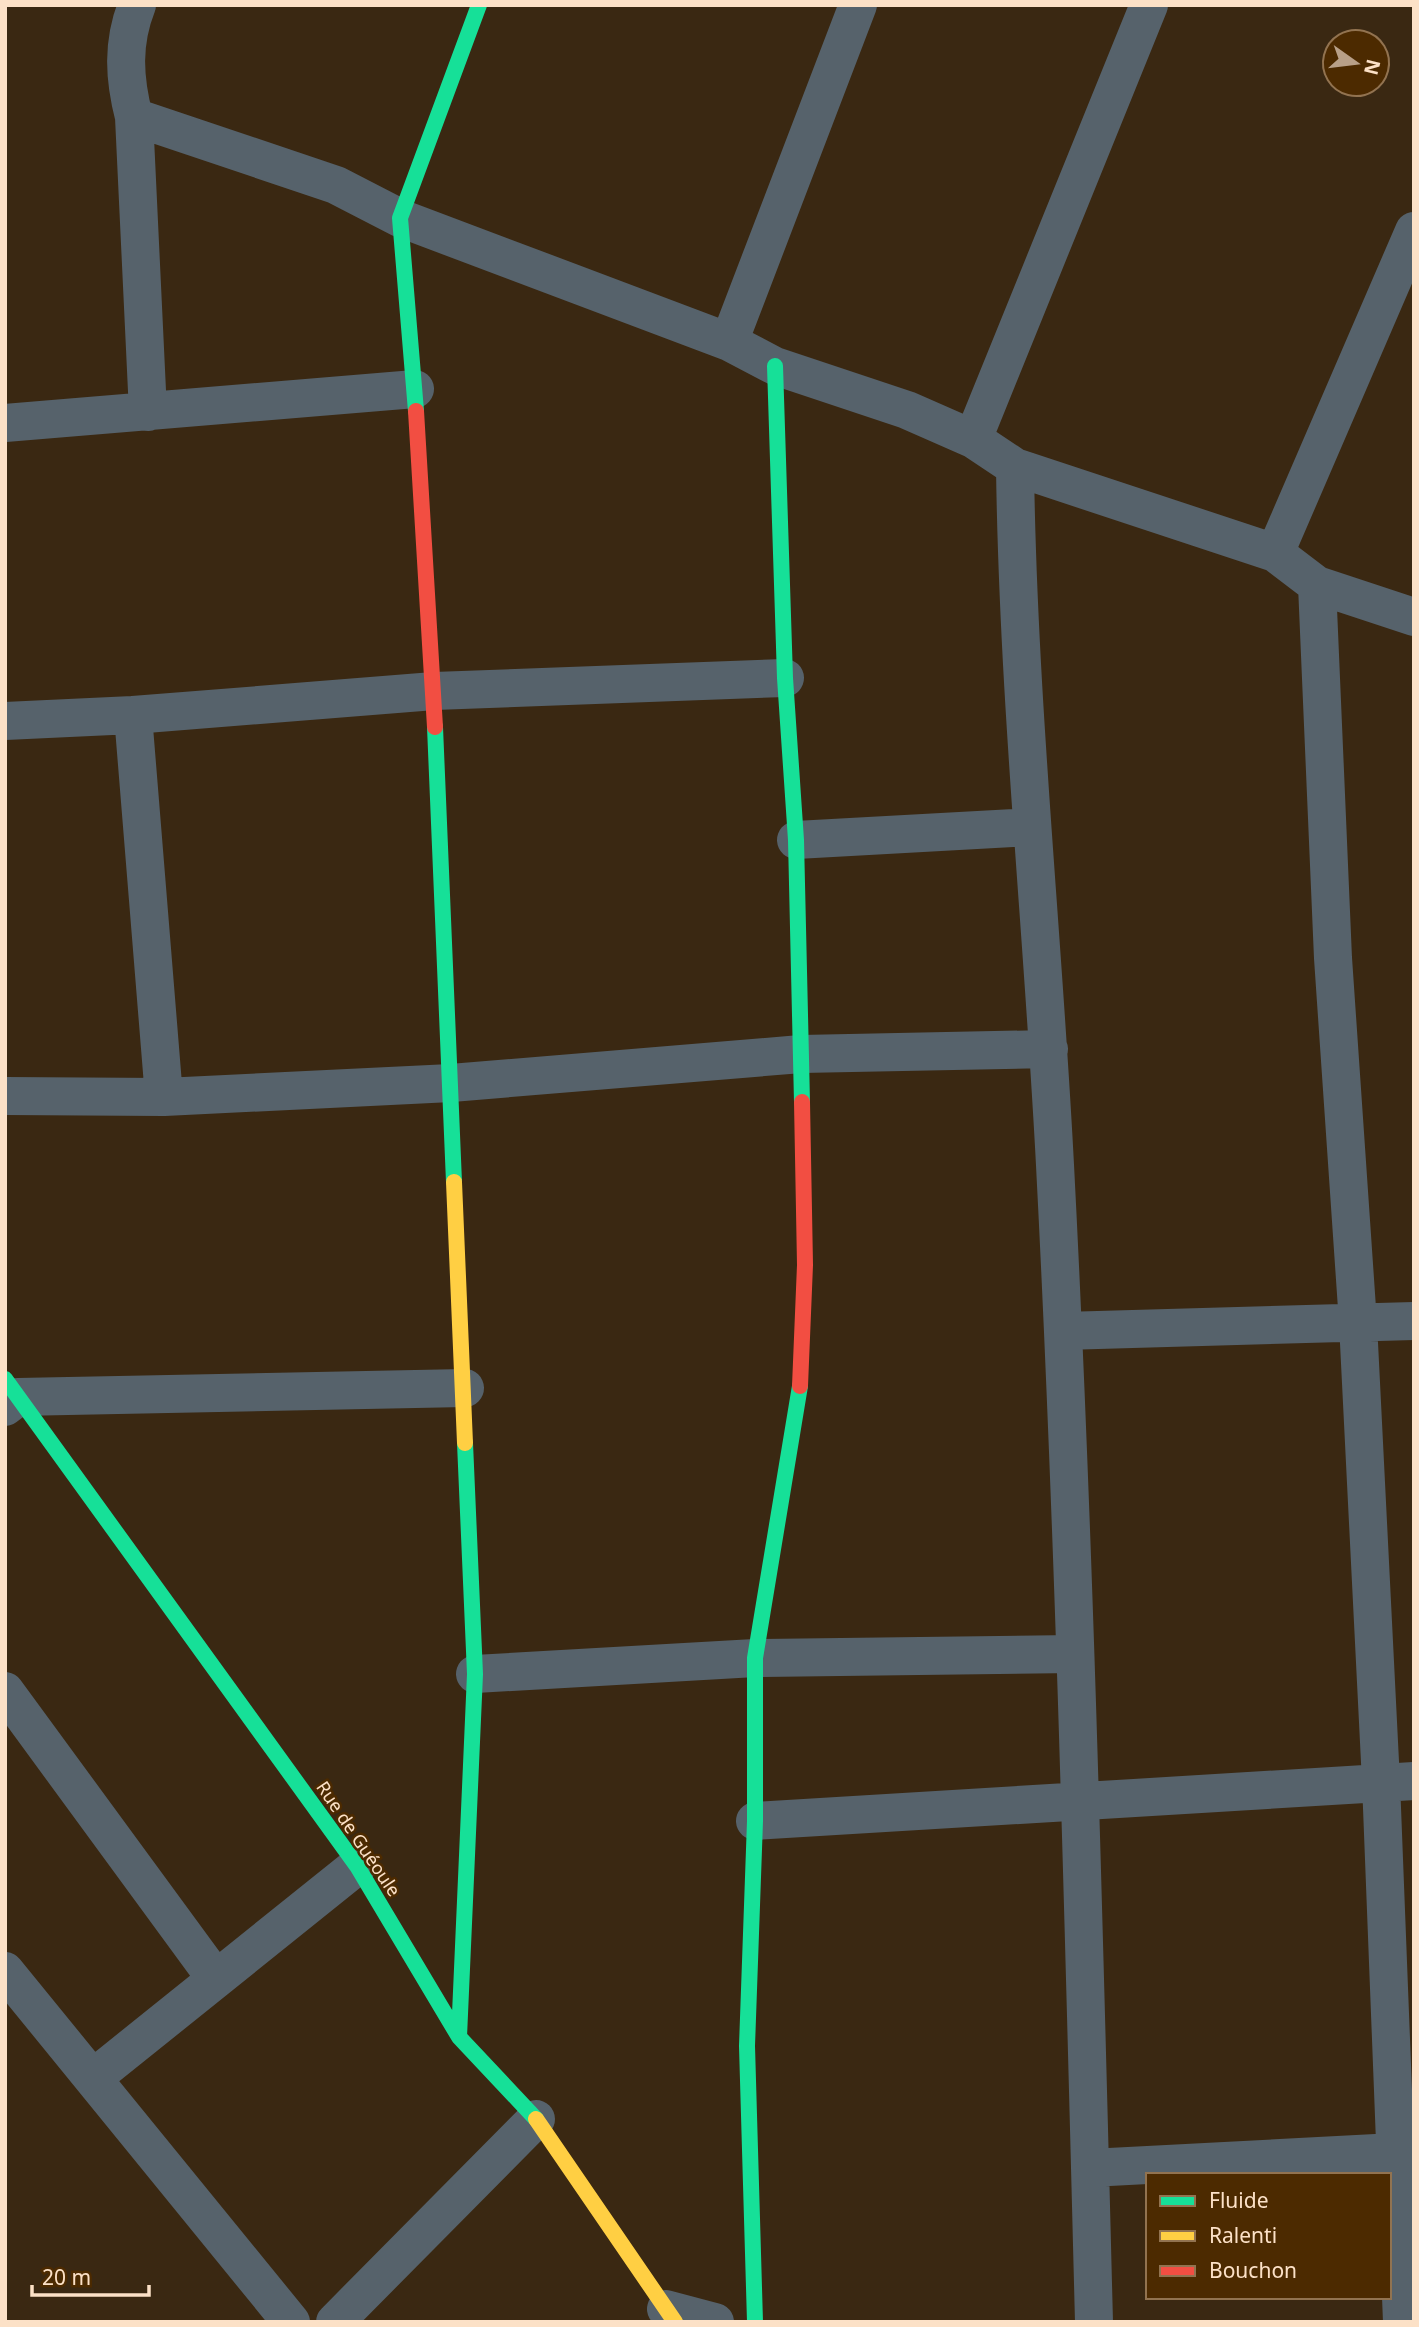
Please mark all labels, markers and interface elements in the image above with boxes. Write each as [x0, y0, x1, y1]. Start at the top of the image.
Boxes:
north arrow [1321, 28, 1391, 98]
text: N [1358, 56, 1387, 78]
street label: Rue de Guéoule [311, 1776, 406, 1901]
legend [1146, 2173, 1391, 2299]
text: Fluide [1209, 2186, 1268, 2214]
text: Ralenti [1209, 2221, 1277, 2249]
scale bar [32, 2254, 149, 2298]
text: Bouchon [1209, 2256, 1297, 2284]
text: 20 m [42, 2263, 91, 2291]

